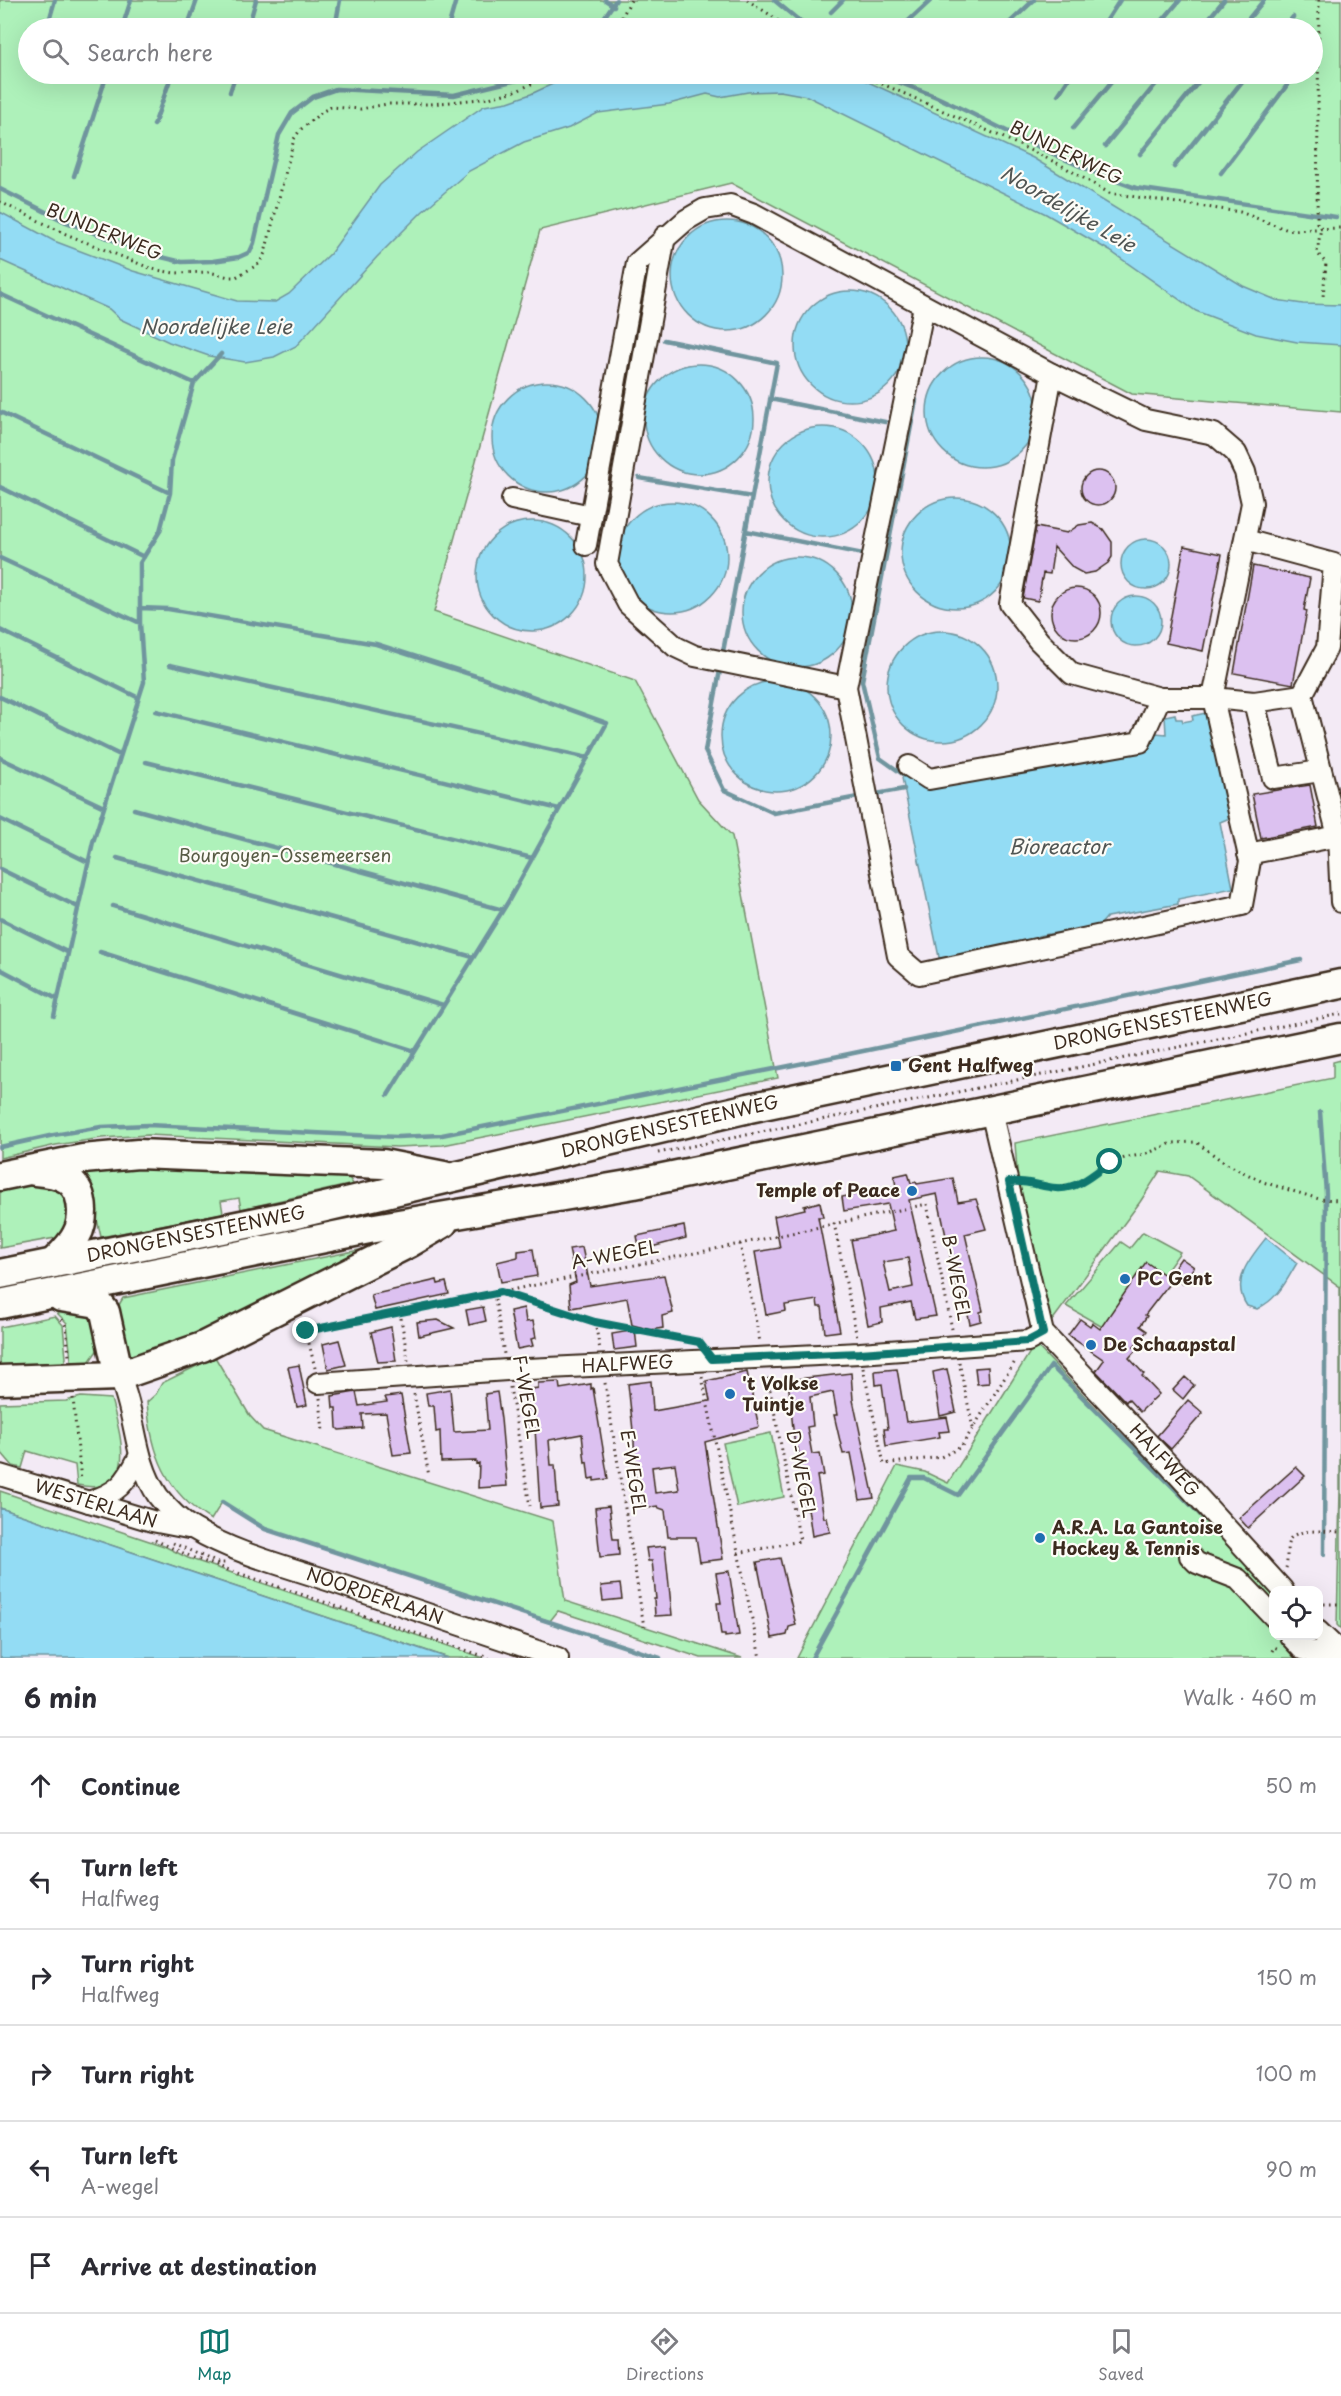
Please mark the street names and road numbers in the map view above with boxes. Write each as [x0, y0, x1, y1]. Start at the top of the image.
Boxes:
street label: BUNDERWEG [1006, 113, 1128, 191]
street label: BUNDERWEG [43, 195, 166, 266]
street label: DRONGENSESTEENWEG [1051, 984, 1274, 1056]
street label: DRONGENSESTEENWEG [558, 1087, 781, 1163]
street label: DRONGENSESTEENWEG [84, 1197, 308, 1268]
street label: A-WEGEL [569, 1232, 661, 1275]
street label: B-WEGEL [936, 1233, 979, 1323]
street label: HALFWEG [581, 1347, 674, 1378]
street label: F-WEGEL [507, 1353, 548, 1441]
street label: HALFWEG [1124, 1417, 1207, 1502]
street label: E-WEGEL [614, 1427, 655, 1516]
street label: D-WEGEL [781, 1427, 824, 1520]
street label: WESTERLAAN [31, 1471, 161, 1534]
street label: NOORDERLAAN [303, 1559, 447, 1630]

